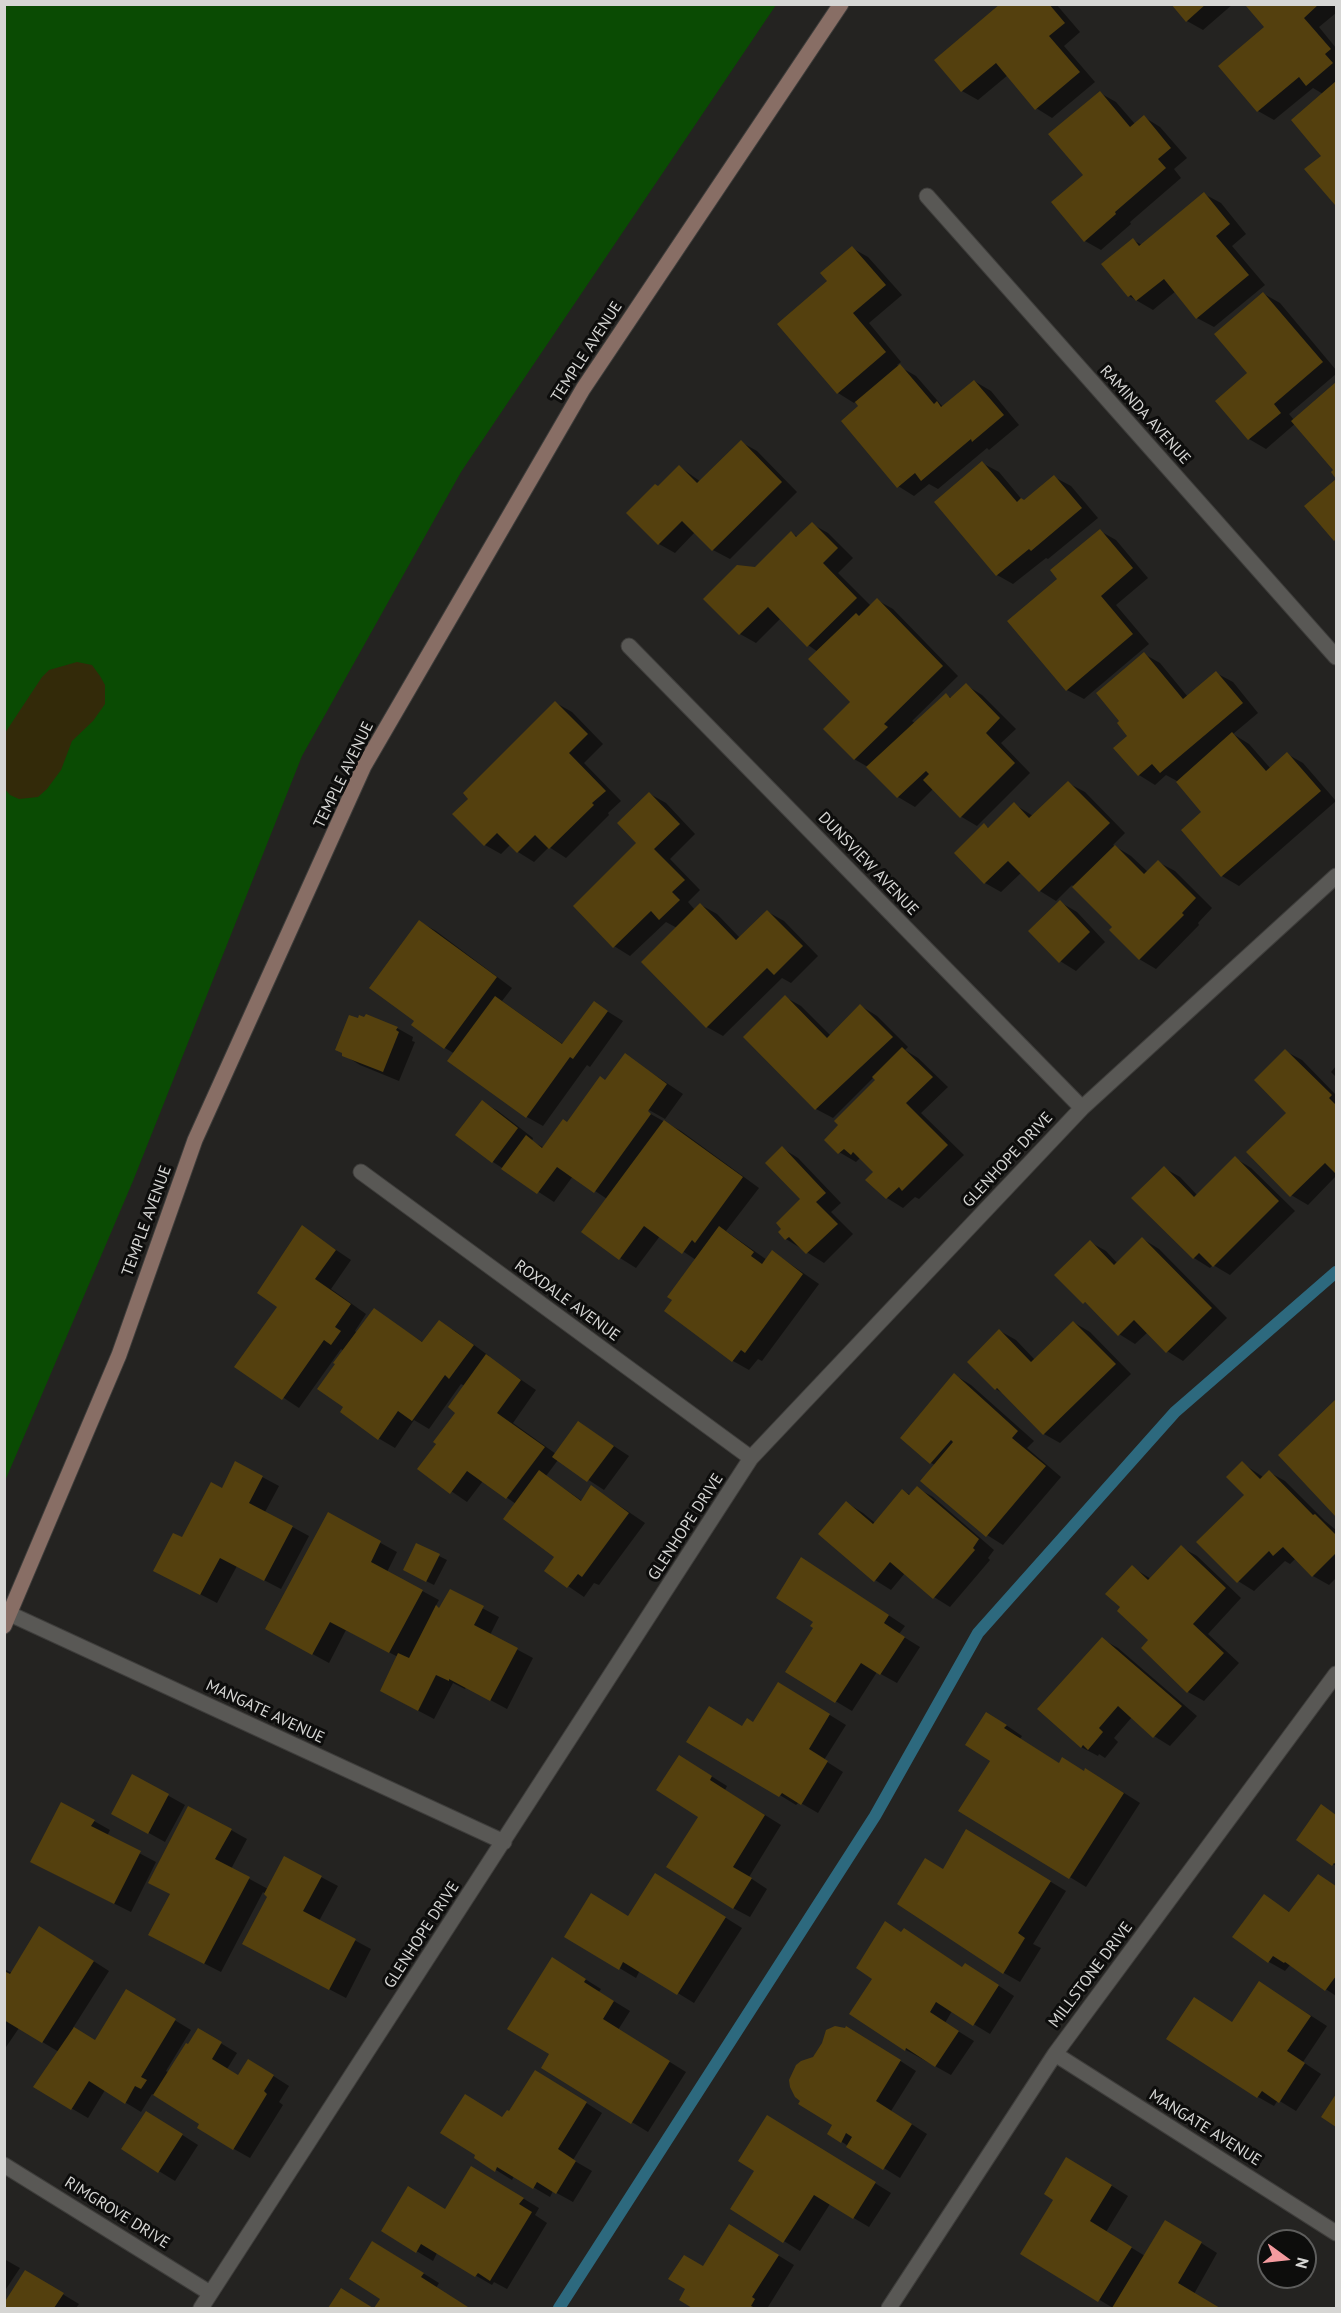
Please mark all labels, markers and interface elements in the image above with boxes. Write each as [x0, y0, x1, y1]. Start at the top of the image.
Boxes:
street label: TEMPLE AVENUE [547, 298, 627, 406]
street label: RAMINDA AVENUE [1096, 362, 1194, 468]
street label: TEMPLE AVENUE [310, 719, 378, 831]
street label: DUNSVIEW AVENUE [814, 808, 922, 920]
street label: GLENHOPE DRIVE [959, 1108, 1057, 1212]
street label: TEMPLE AVENUE [118, 1163, 176, 1279]
street label: ROXDALE AVENUE [511, 1256, 623, 1346]
street label: GLENHOPE DRIVE [644, 1470, 728, 1584]
street label: MANGATE AVENUE [203, 1676, 327, 1748]
street label: GLENHOPE DRIVE [380, 1878, 464, 1992]
street label: MILLSTONE DRIVE [1045, 1918, 1137, 2032]
street label: MANGATE AVENUE [1145, 2086, 1265, 2170]
street label: RIMGROVE DRIVE [61, 2173, 173, 2253]
north arrow [1257, 2229, 1317, 2289]
text: N [1291, 2255, 1313, 2271]

